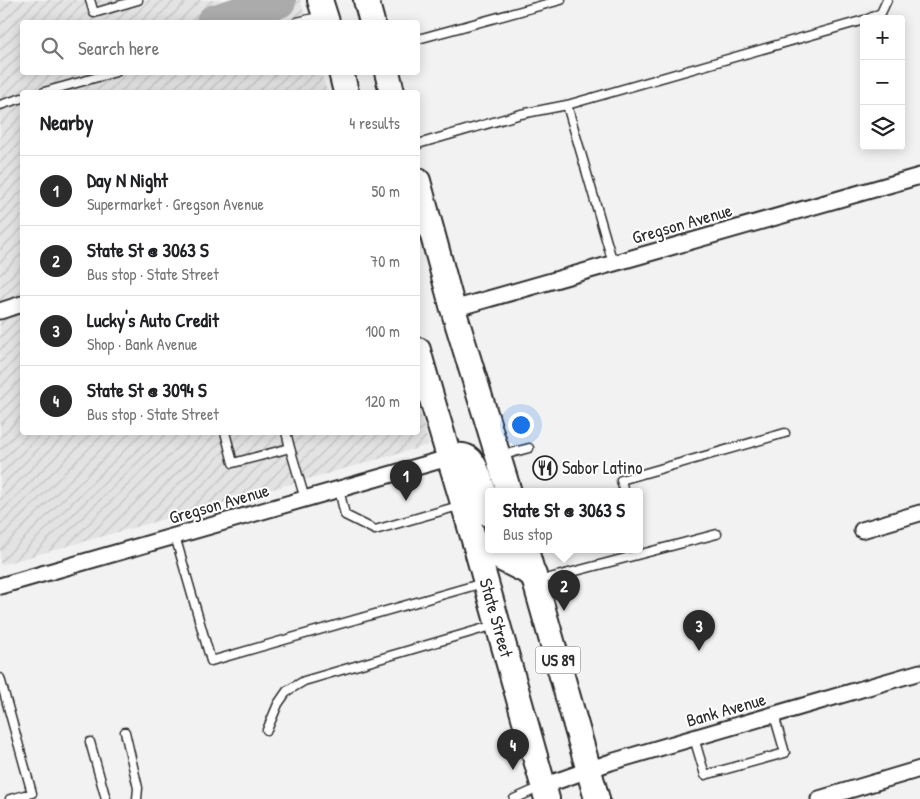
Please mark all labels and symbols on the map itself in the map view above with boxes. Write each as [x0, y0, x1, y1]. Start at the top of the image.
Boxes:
street label: Gregson Avenue [629, 197, 735, 250]
your location [508, 412, 534, 438]
restaurant icon: Sabor Latino [532, 455, 558, 481]
place label: Sabor Latino [562, 455, 642, 480]
pin: 1 [390, 460, 422, 501]
street label: Gregson Avenue [166, 477, 272, 530]
pin: 2 [548, 570, 580, 611]
street label: State Street [474, 575, 520, 661]
pin: 3 [683, 610, 715, 651]
road number: US 89 [536, 646, 580, 674]
street label: Bank Avenue [683, 686, 769, 733]
pin: 4 [497, 729, 529, 770]

